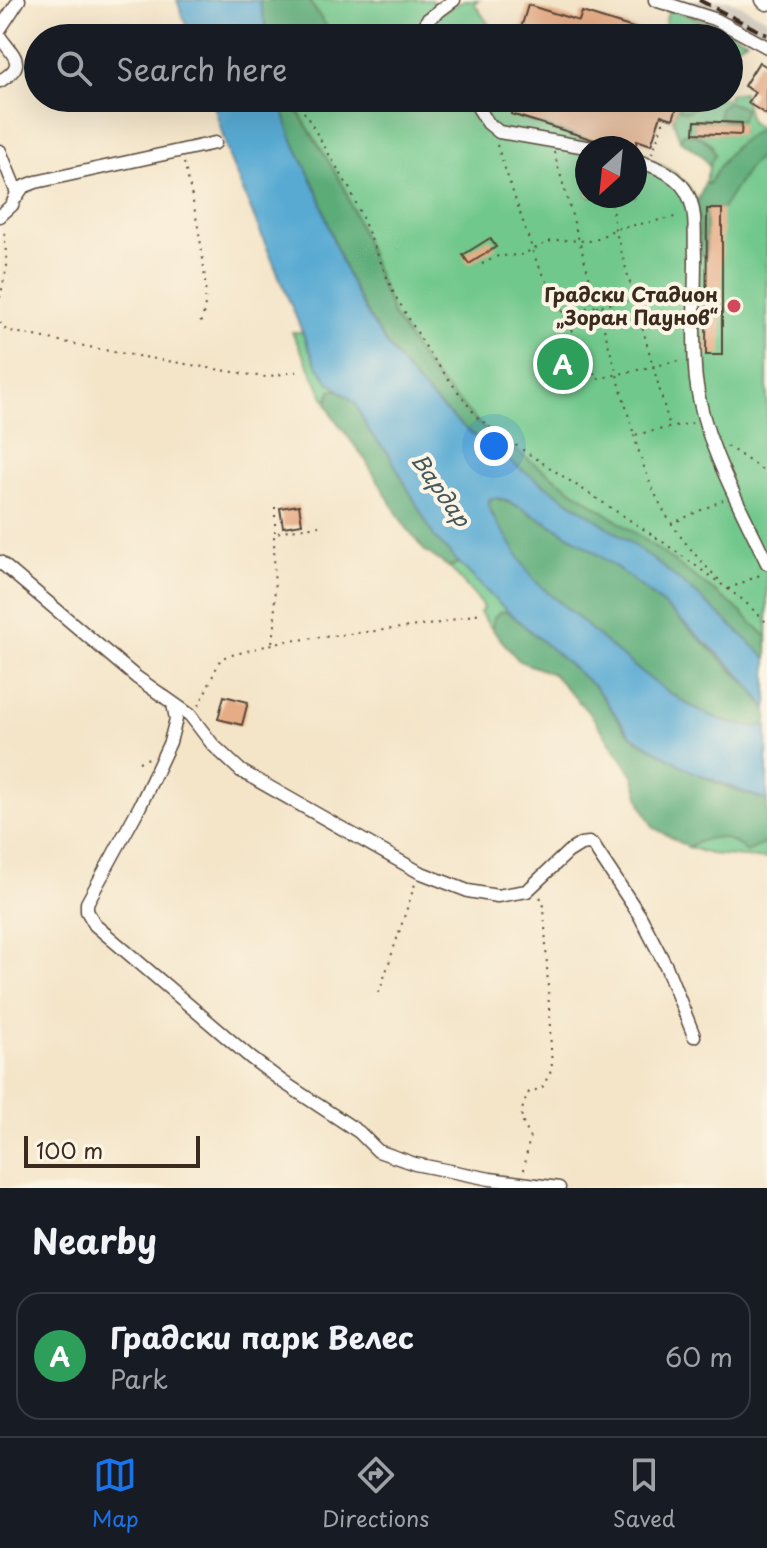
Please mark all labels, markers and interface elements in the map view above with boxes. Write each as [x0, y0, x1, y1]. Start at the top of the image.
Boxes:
search box [24, 24, 743, 112]
icon: search [52, 46, 96, 90]
text: Search here [116, 46, 288, 91]
north arrow [575, 136, 647, 208]
place label: Градски Стадион „Зоран Паунов“ [544, 279, 719, 332]
marker: Градски Стадион „Зоран Паунов“ [725, 297, 743, 315]
pin: A [537, 334, 589, 394]
your location [474, 426, 514, 466]
water label: Вардар [405, 445, 480, 534]
scale bar [24, 1132, 200, 1168]
text: 100 m [36, 1133, 103, 1166]
text: Nearby [32, 1214, 157, 1266]
text: Градски парк Велес [110, 1314, 414, 1359]
text: A [50, 1337, 70, 1376]
text: 60 m [665, 1337, 733, 1376]
text: Park [110, 1359, 168, 1398]
tab: Map [92, 1453, 139, 1534]
tab: Directions [322, 1453, 429, 1534]
tab: Saved [613, 1453, 675, 1534]

